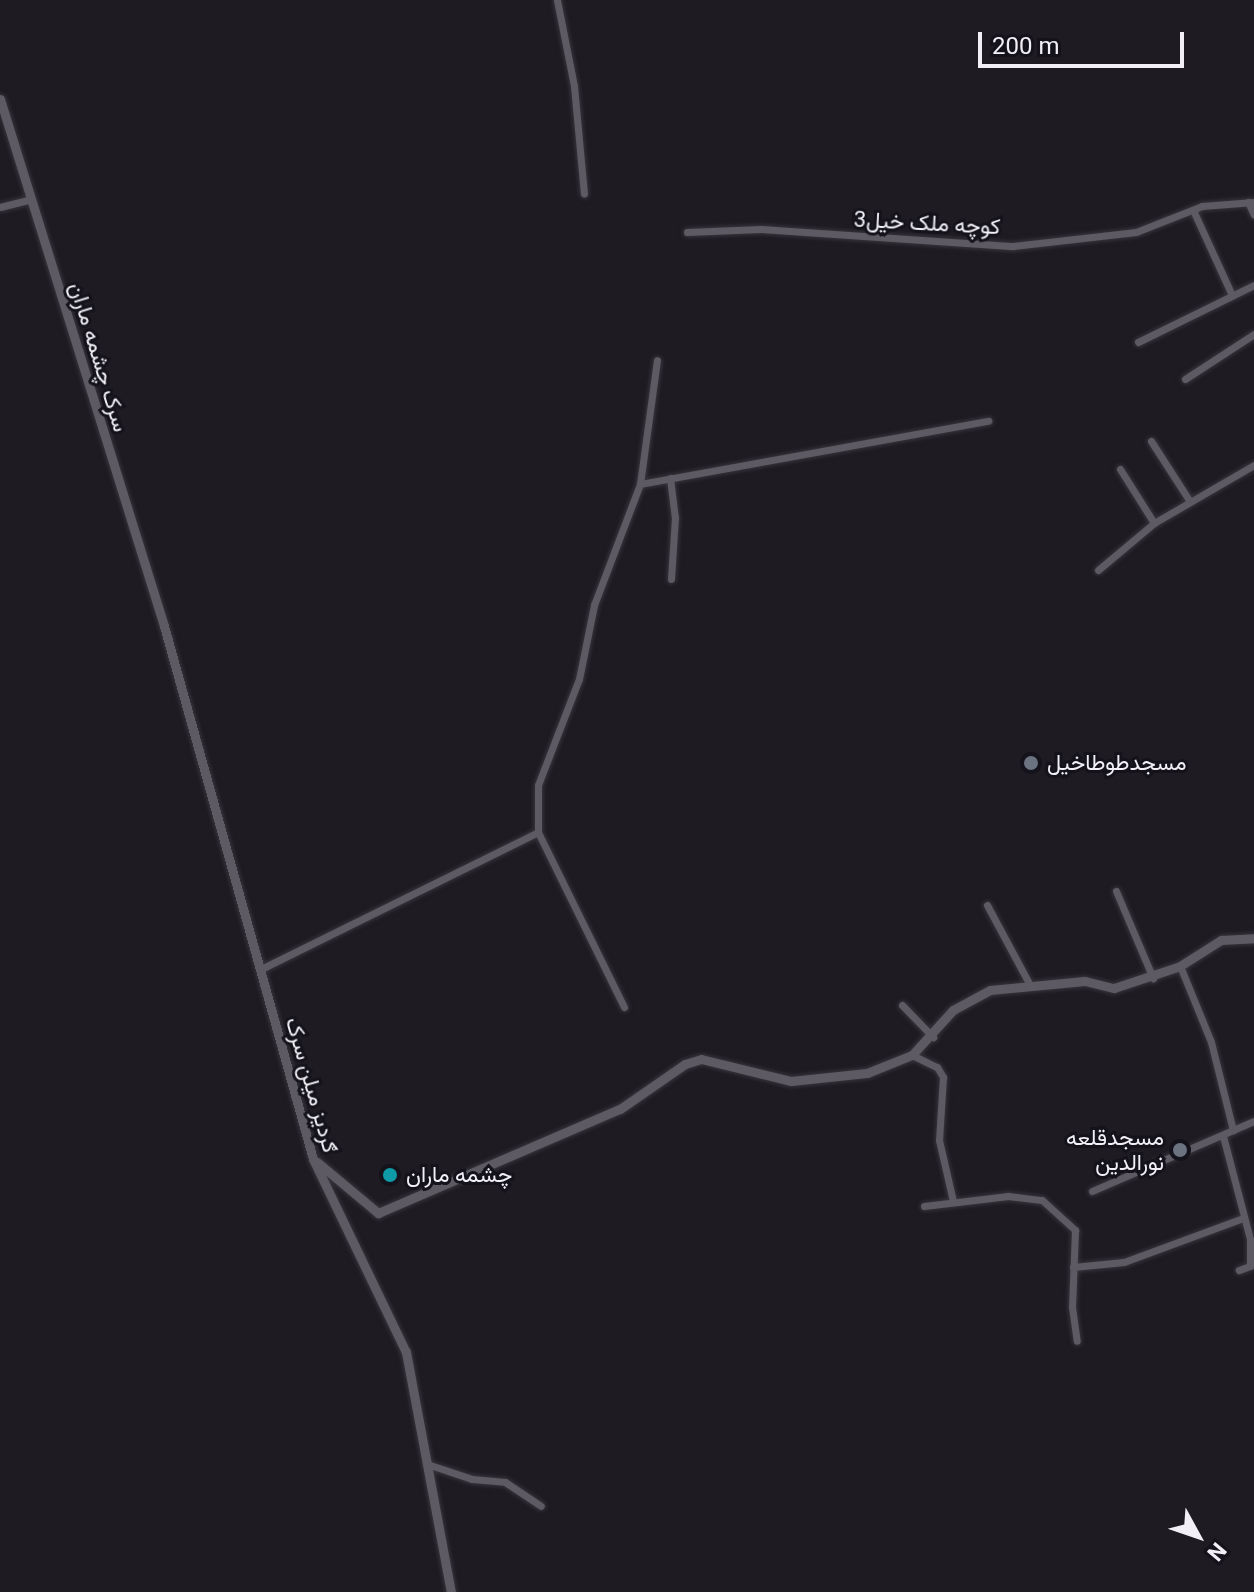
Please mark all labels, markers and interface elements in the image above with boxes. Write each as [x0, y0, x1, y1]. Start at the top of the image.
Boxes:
scale bar [982, 16, 1188, 66]
text: 200 m [992, 32, 1059, 60]
street label: کوچه ملک خیل3 [853, 206, 1001, 240]
street label: سرک چشمه ماران [64, 279, 134, 435]
place label: مسجدطوطاخیل [1047, 750, 1186, 776]
marker: مسجدطوطاخیل [1022, 754, 1040, 772]
street label: ګردیز میلن سرک [280, 1014, 344, 1156]
place label: مسجدقلعه نورالدین [1066, 1124, 1164, 1176]
marker: مسجدقلعه نورالدین [1171, 1141, 1189, 1159]
place label: چشمه ماران [406, 1162, 512, 1188]
marker: چشمه ماران [381, 1166, 399, 1184]
north arrow [1158, 1496, 1238, 1576]
text: N [1202, 1538, 1231, 1566]

